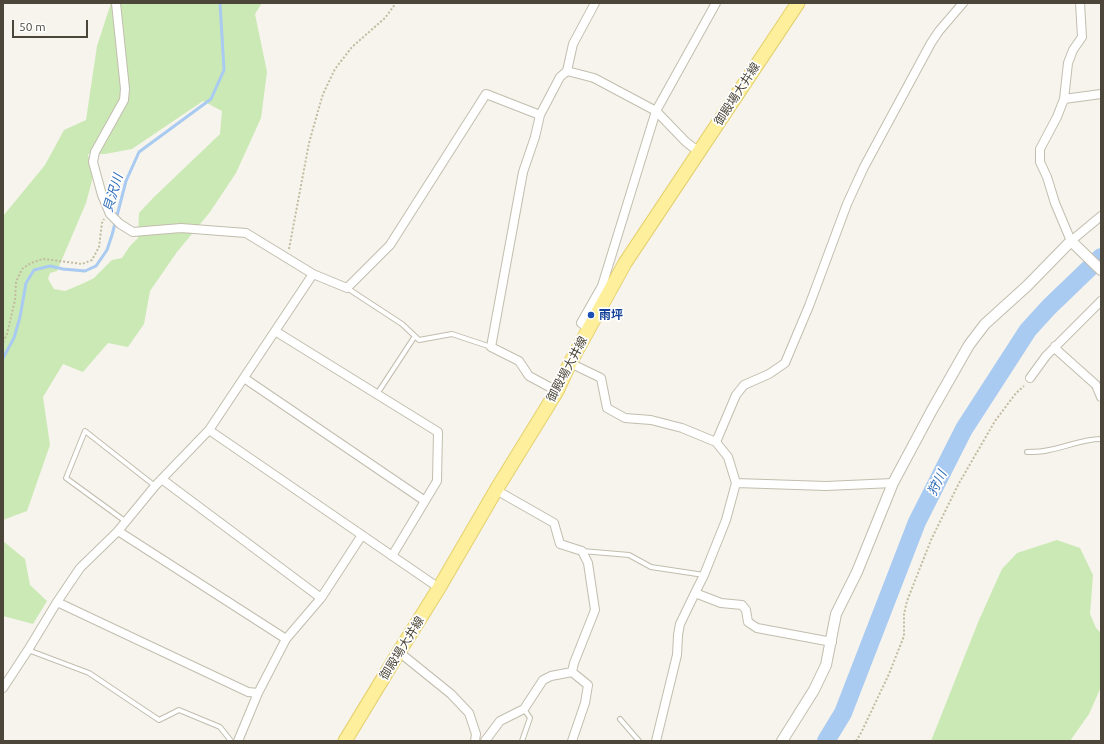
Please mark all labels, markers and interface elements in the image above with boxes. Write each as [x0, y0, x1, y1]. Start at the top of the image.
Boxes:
scale bar [14, 12, 90, 38]
text: 50 m [19, 20, 46, 33]
street label: 御殿場大井線 [711, 60, 763, 128]
water label: 貝沢川 [100, 172, 126, 214]
place label: 雨坪 [599, 308, 623, 322]
marker: 雨坪 [586, 310, 596, 320]
street label: 御殿場大井線 [544, 334, 590, 404]
water label: 狩川 [924, 468, 950, 498]
street label: 御殿場大井線 [377, 614, 427, 682]

